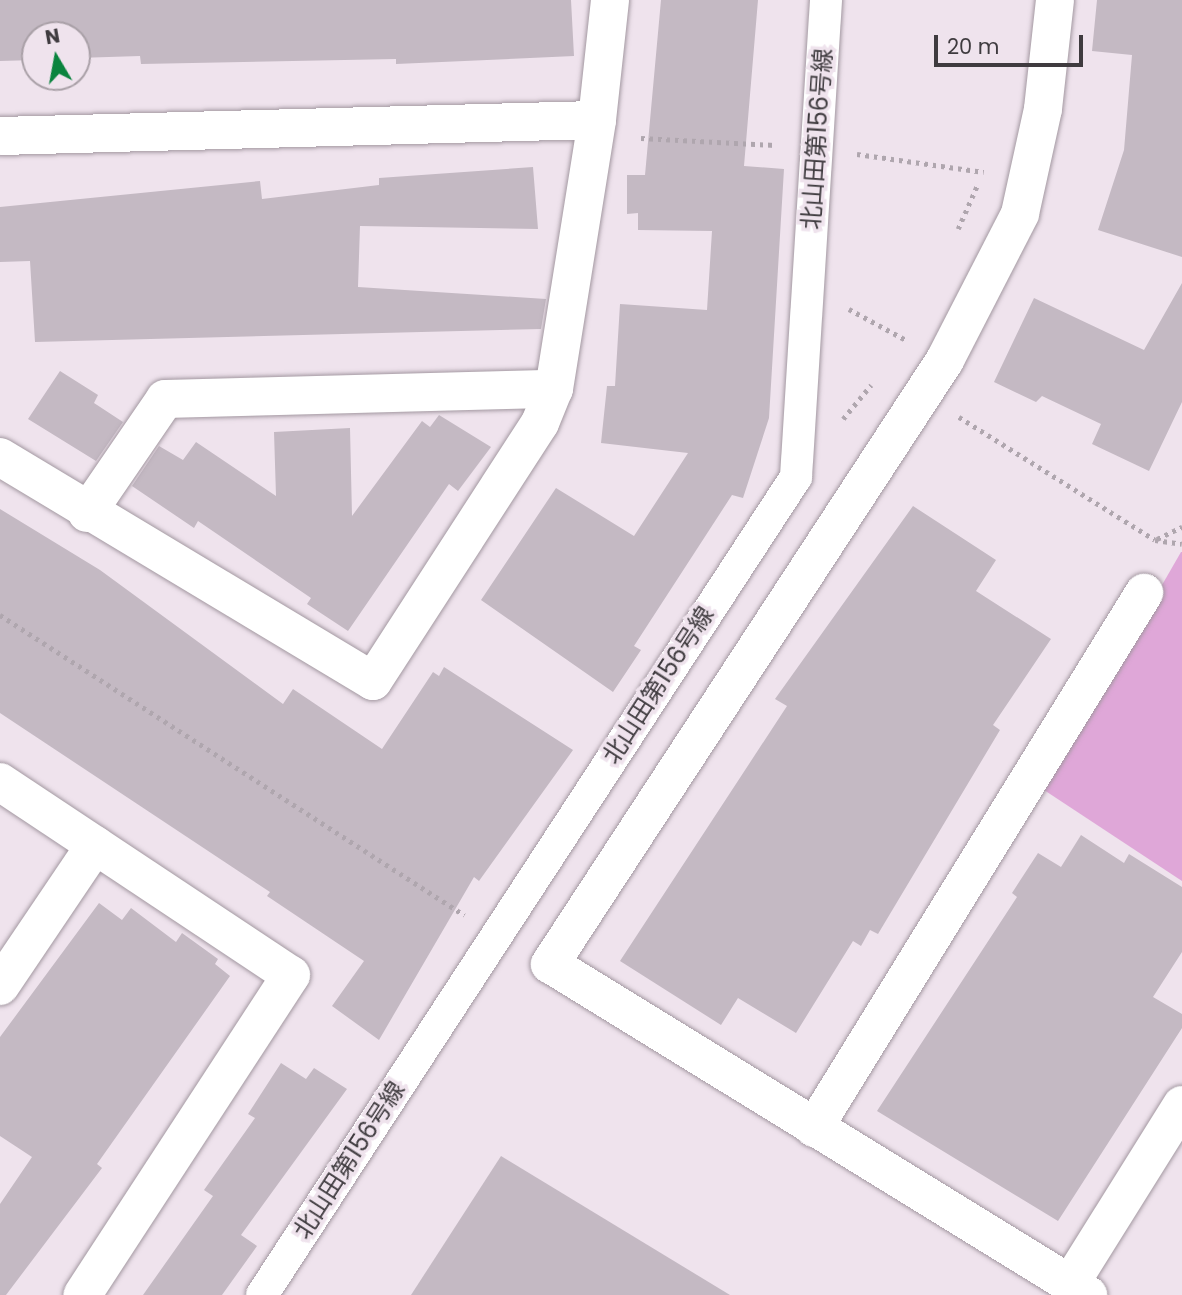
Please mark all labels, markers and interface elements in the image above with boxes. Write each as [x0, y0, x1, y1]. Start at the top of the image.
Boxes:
north arrow [21, 21, 91, 91]
scale bar [937, 21, 1086, 65]
text: N [43, 22, 62, 51]
text: 20 m [947, 32, 1000, 61]
street label: 北山田第156号線 [796, 47, 838, 231]
street label: 北山田第156号線 [596, 601, 720, 769]
street label: 北山田第156号線 [287, 1076, 411, 1244]

